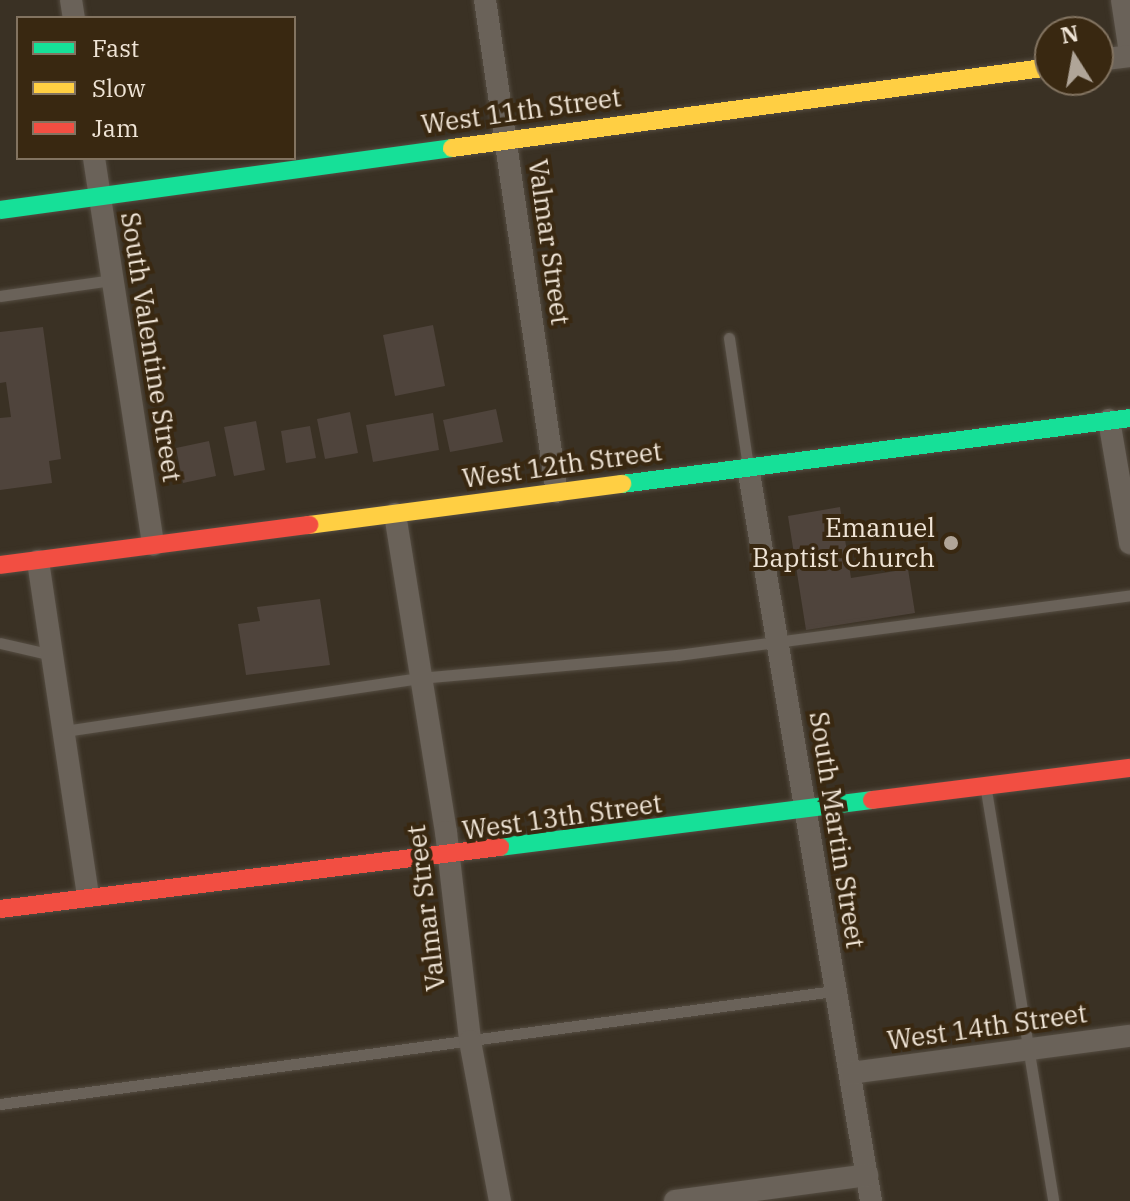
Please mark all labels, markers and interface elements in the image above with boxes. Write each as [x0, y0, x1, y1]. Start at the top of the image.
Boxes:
legend [16, 16, 296, 160]
north arrow [1034, 16, 1114, 96]
text: N [1058, 18, 1081, 50]
text: Fast [92, 32, 139, 64]
text: Slow [92, 72, 145, 104]
street label: West 11th Street [419, 82, 623, 140]
text: Jam [92, 112, 139, 144]
street label: Valmar Street [522, 157, 576, 327]
street label: South Valentine Street [114, 210, 188, 484]
street label: West 12th Street [460, 436, 664, 494]
place label: Emanuel Baptist Church [752, 512, 935, 574]
marker: Emanuel Baptist Church [942, 534, 960, 552]
street label: South Martin Street [803, 709, 871, 951]
street label: West 13th Street [460, 788, 664, 846]
street label: Valmar Street [400, 823, 452, 993]
street label: West 14th Street [885, 998, 1089, 1056]

